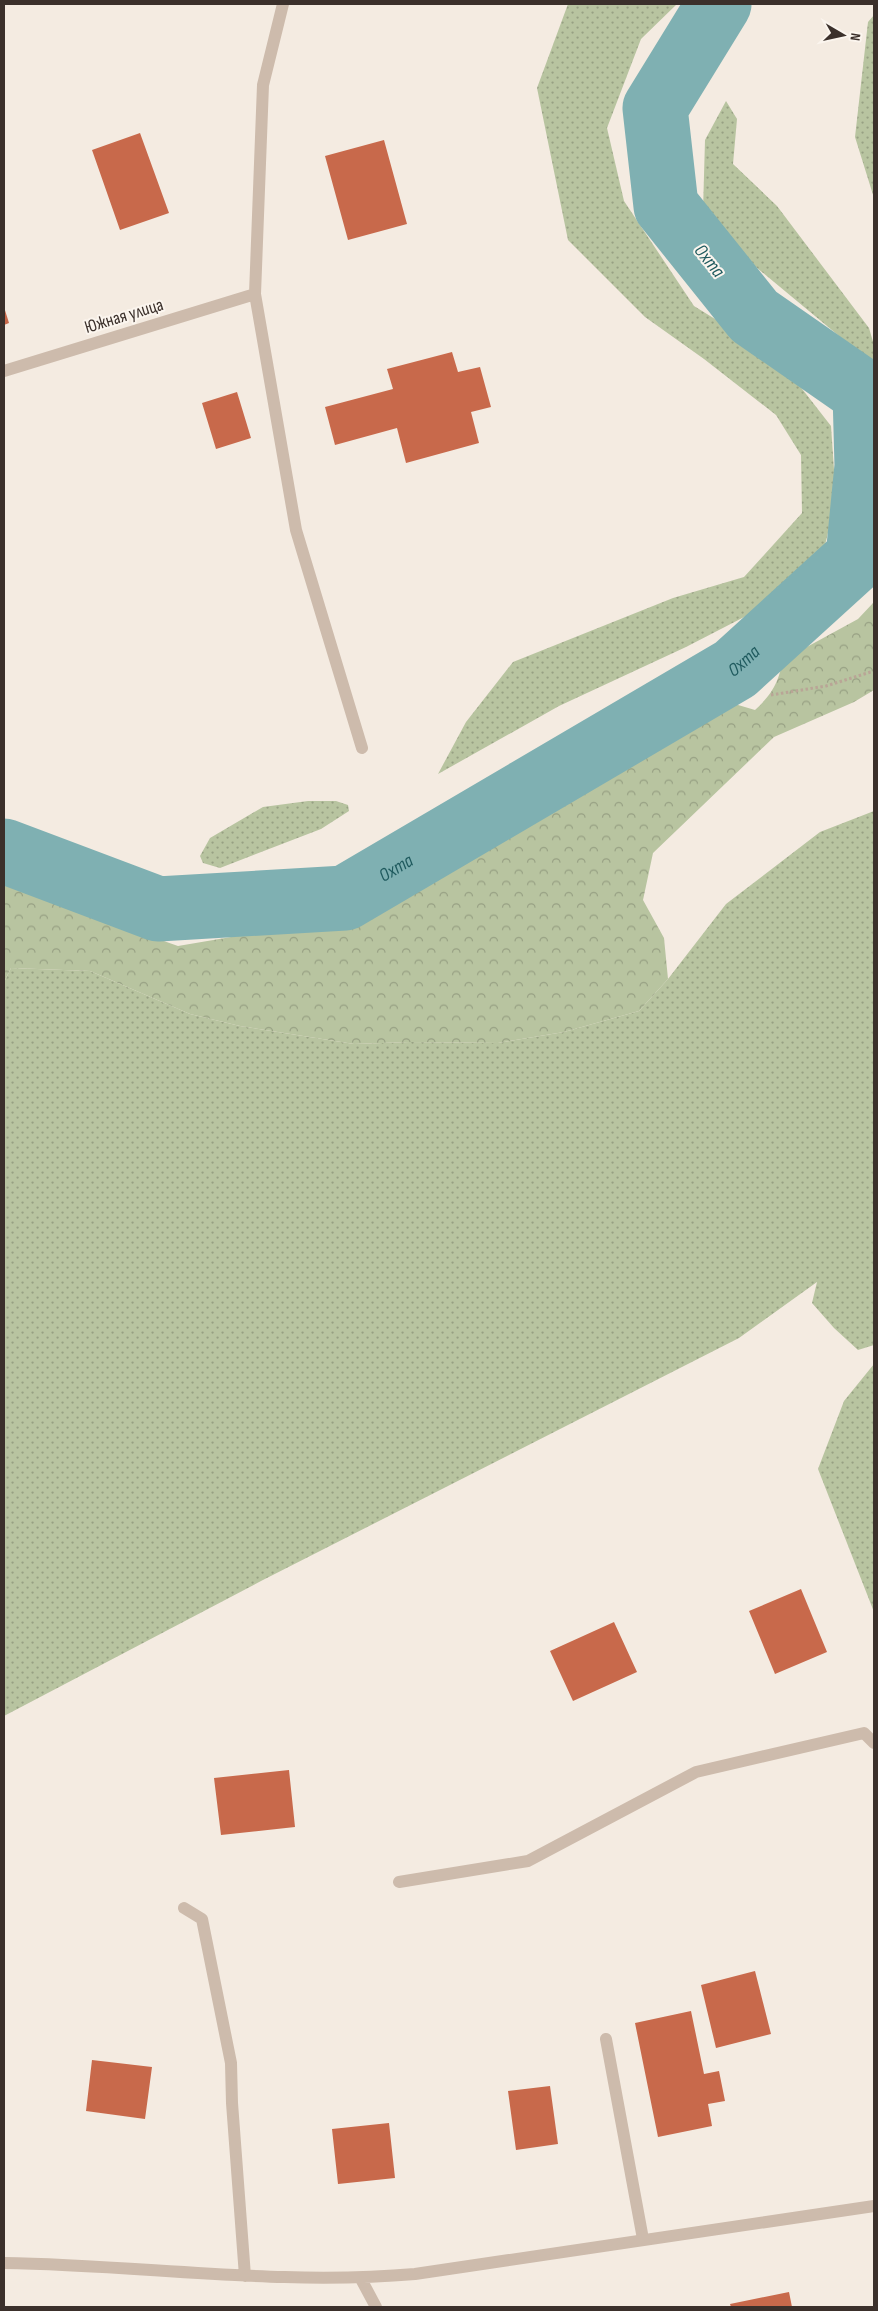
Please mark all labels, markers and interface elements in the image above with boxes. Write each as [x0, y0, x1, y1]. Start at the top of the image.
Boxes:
north arrow [818, 10, 868, 60]
text: N [846, 32, 864, 42]
water label: Охта [689, 240, 729, 282]
street label: Южная улица [82, 294, 166, 338]
water label: Охта [724, 640, 765, 682]
water label: Охта [375, 849, 418, 887]

